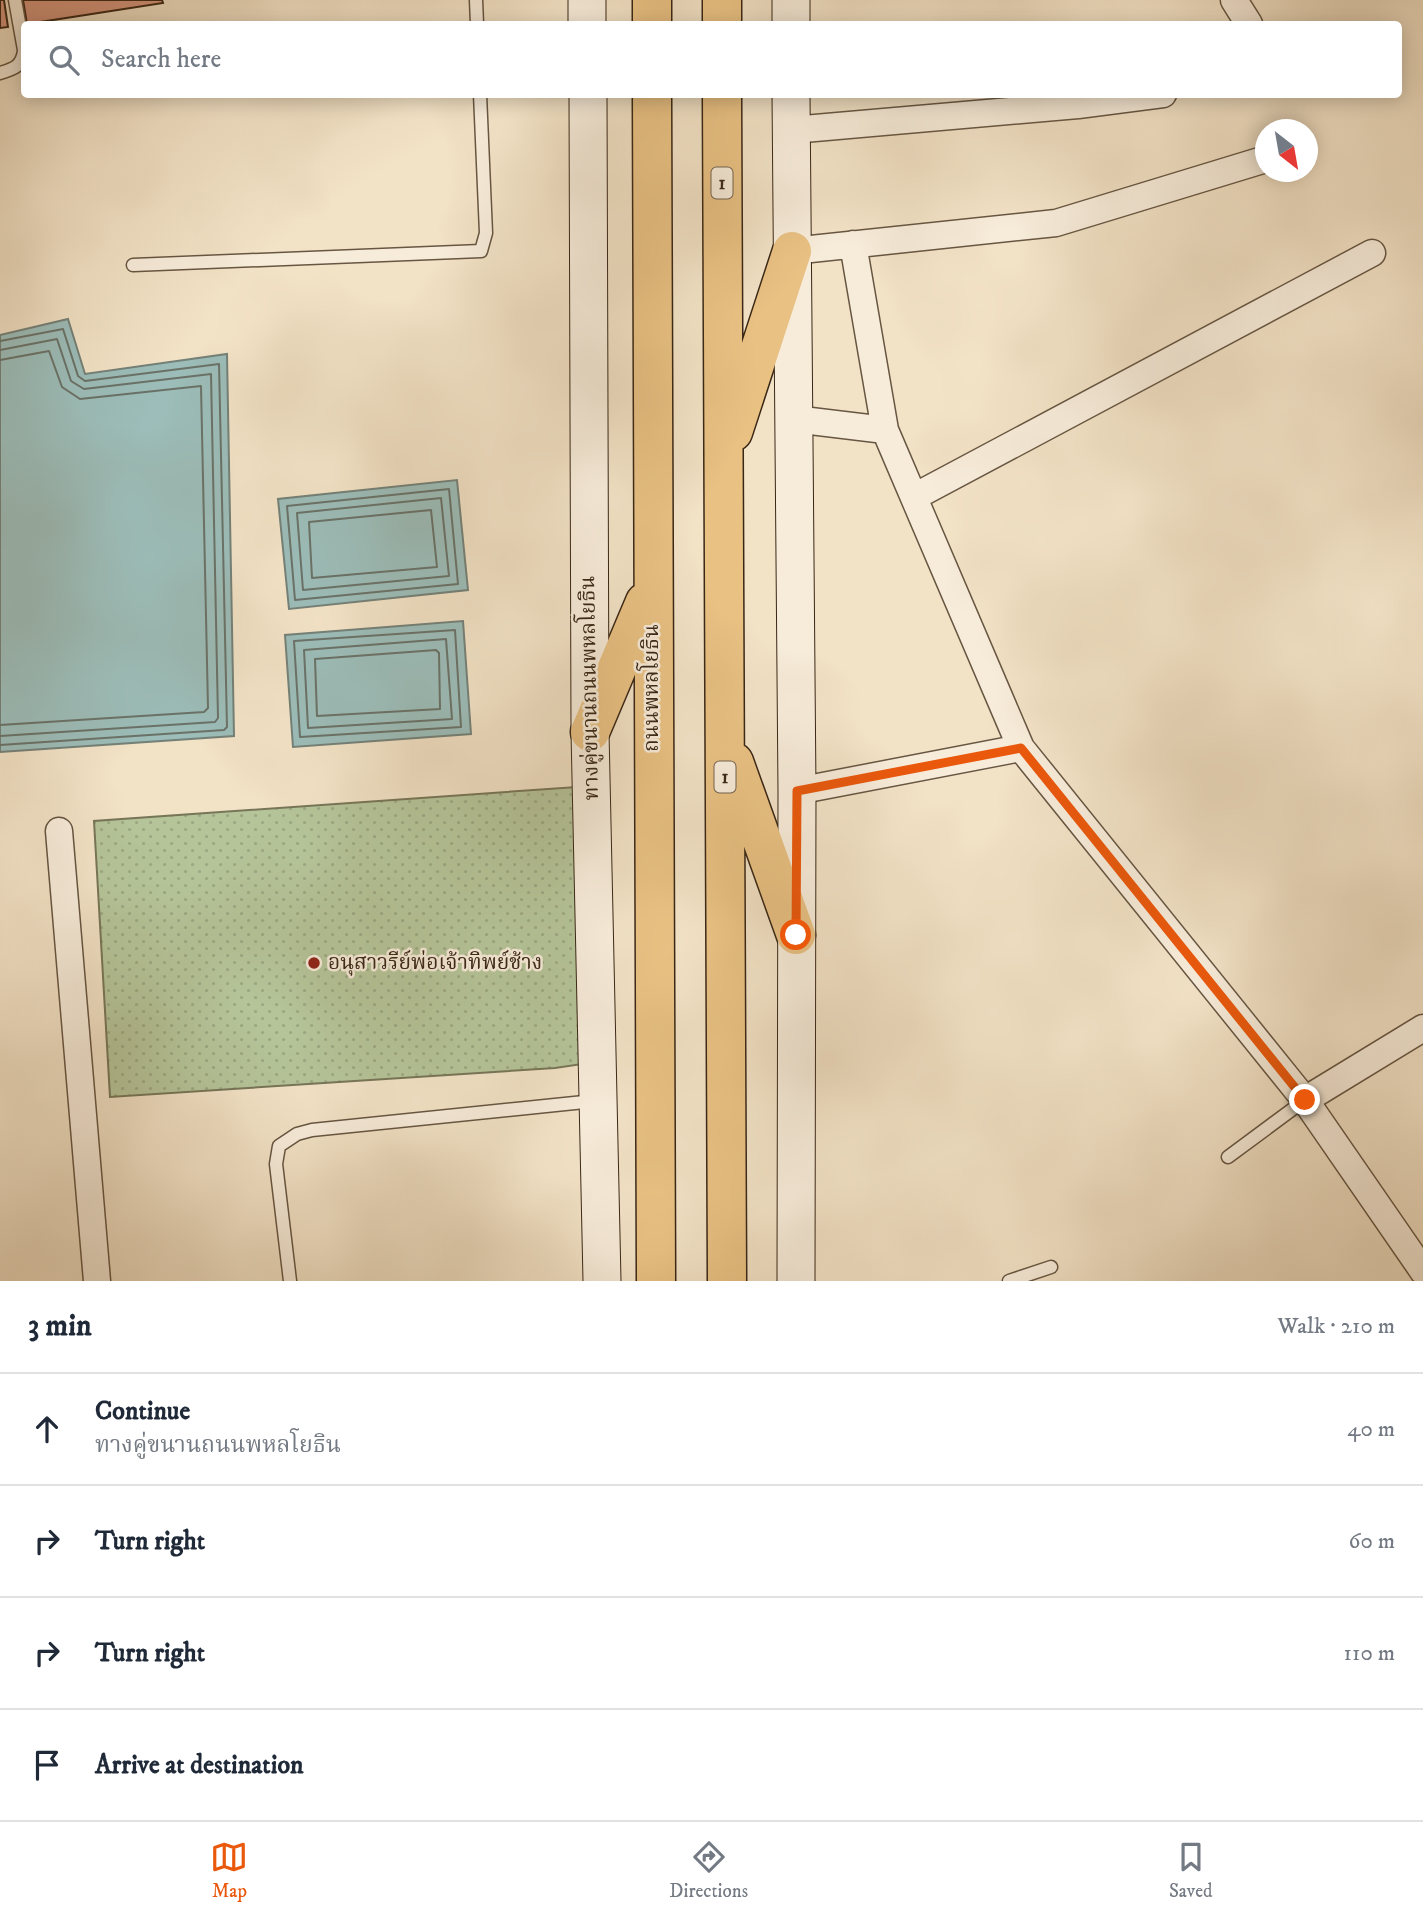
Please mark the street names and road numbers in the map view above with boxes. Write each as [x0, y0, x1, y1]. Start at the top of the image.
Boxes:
road number: 1 [712, 168, 732, 198]
street label: ทางคู่ขนานถนนพหลโยธิน [572, 575, 605, 801]
street label: ถนนพหลโยธิน [636, 624, 665, 752]
road number: 1 [714, 762, 736, 792]

